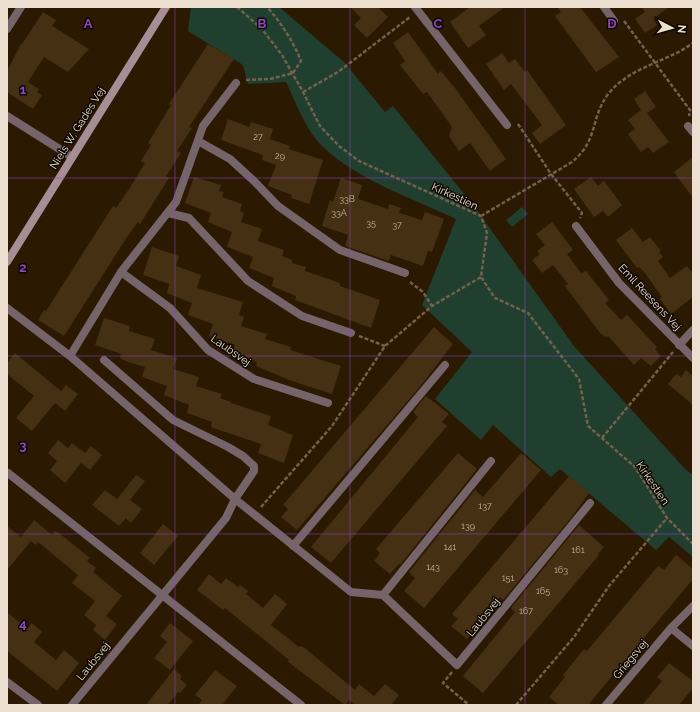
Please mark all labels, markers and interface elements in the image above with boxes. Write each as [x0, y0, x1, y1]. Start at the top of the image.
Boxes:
north arrow [652, 8, 692, 48]
text: A [84, 16, 93, 31]
text: B [258, 16, 267, 31]
text: C [434, 16, 443, 31]
text: D [607, 16, 617, 31]
text: N [675, 24, 688, 34]
text: 1 [20, 82, 27, 97]
street label: Niels W. Gades Vej [47, 85, 108, 172]
house number: 27 [253, 132, 263, 142]
house number: 29 [275, 151, 285, 161]
street label: Kirkestien [430, 180, 480, 213]
house number: 33B [339, 194, 355, 204]
house number: 33A [331, 208, 347, 218]
house number: 35 [366, 218, 376, 228]
house number: 37 [392, 220, 402, 230]
text: 2 [19, 260, 27, 275]
street label: Emil Reesens Vej [616, 261, 684, 333]
street label: Laubsvej [208, 332, 253, 369]
text: 3 [19, 438, 27, 453]
street label: Kirkestien [633, 459, 672, 507]
house number: 137 [478, 501, 492, 511]
house number: 139 [461, 521, 475, 531]
house number: 141 [444, 542, 456, 552]
house number: 161 [571, 545, 585, 555]
house number: 143 [426, 562, 440, 572]
house number: 163 [554, 565, 568, 575]
house number: 151 [502, 573, 514, 583]
house number: 165 [536, 586, 550, 596]
street label: Laubsvej [464, 596, 503, 639]
house number: 167 [519, 606, 533, 616]
text: 4 [19, 616, 27, 631]
street label: Griegsvej [610, 637, 651, 682]
street label: Laubsvej [74, 640, 113, 683]

